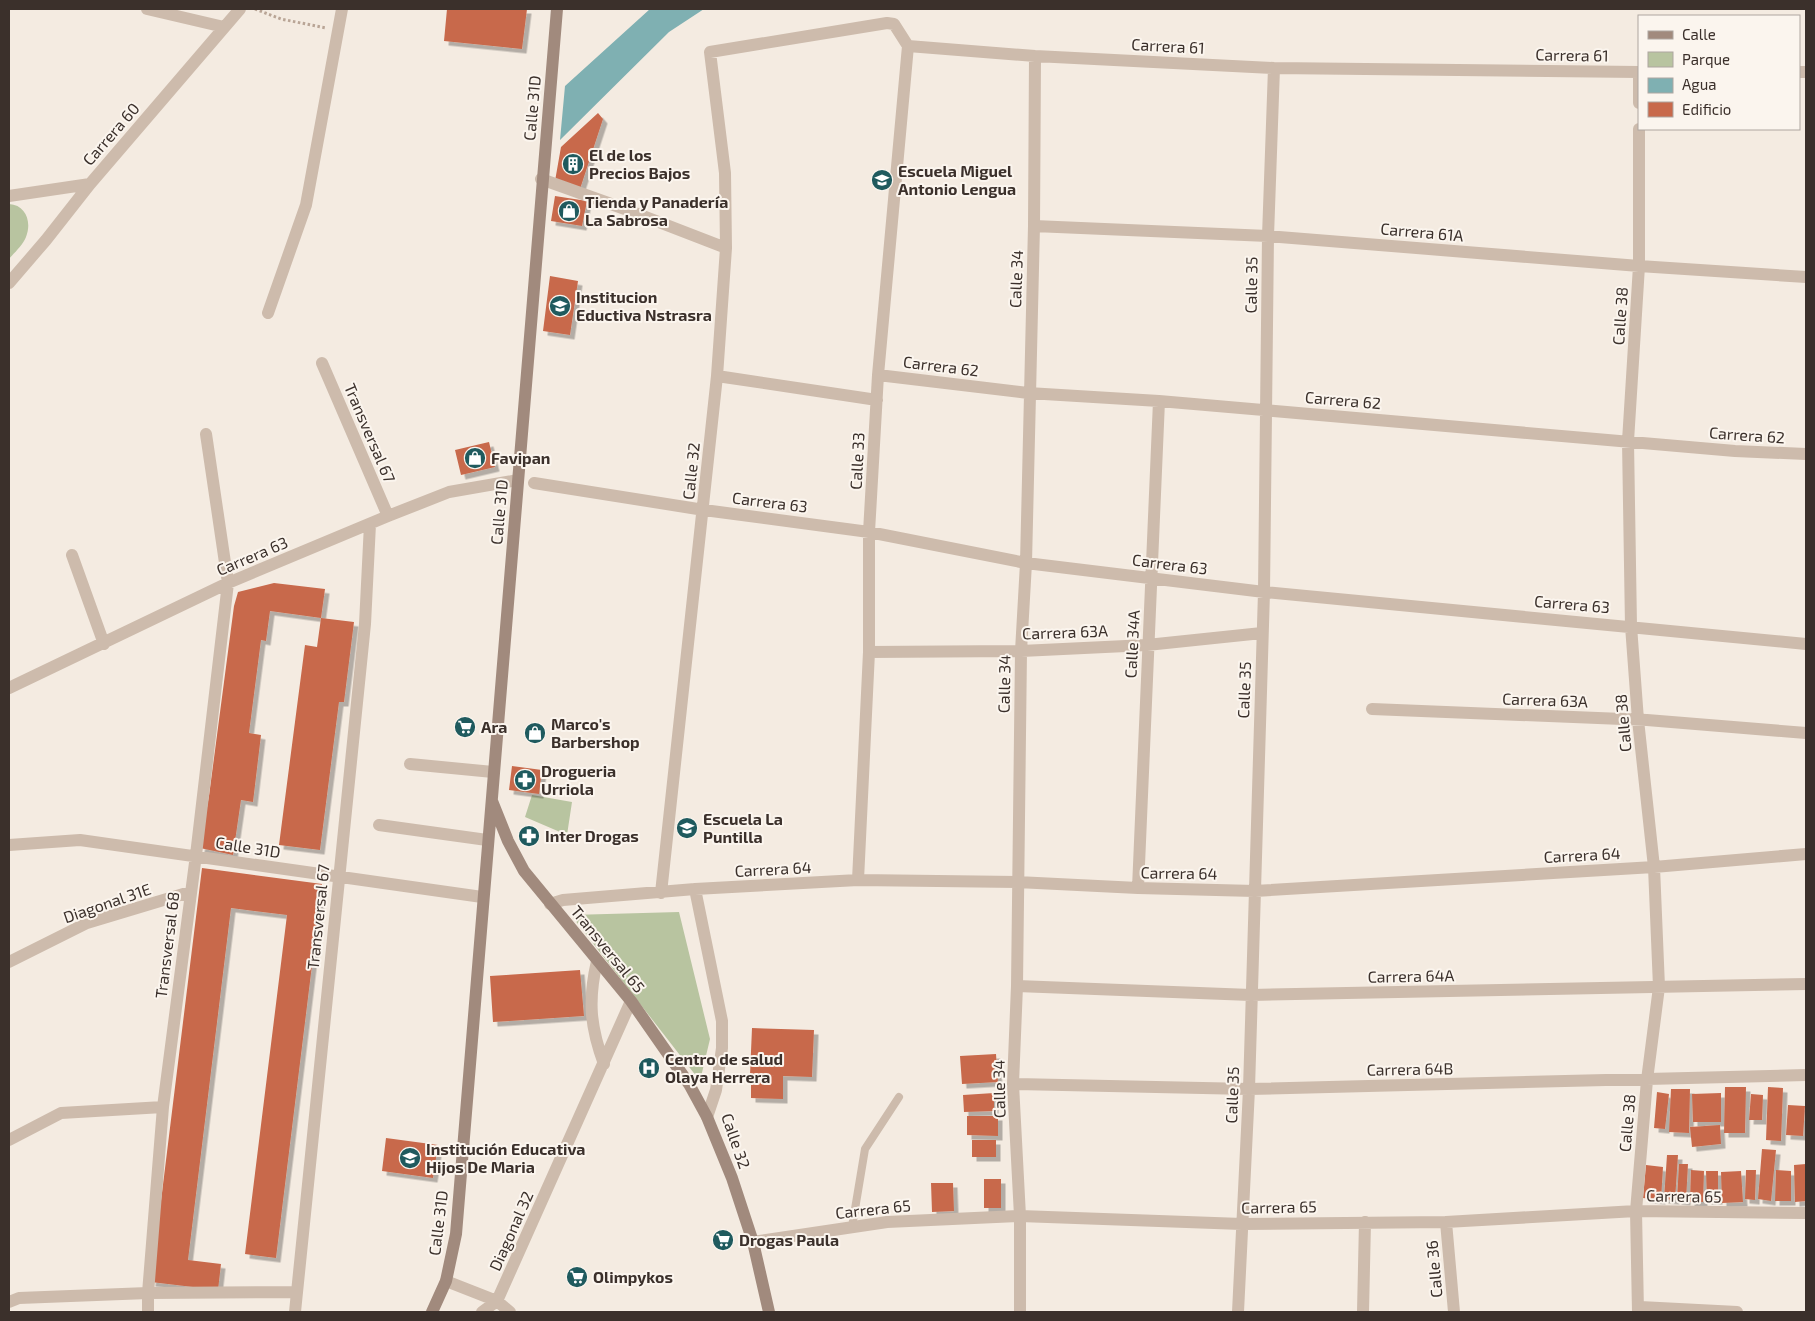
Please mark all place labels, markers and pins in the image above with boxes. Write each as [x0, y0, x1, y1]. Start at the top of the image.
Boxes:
place label: El de los Precios Bajos [589, 145, 690, 182]
building icon: El de los Precios Bajos [561, 152, 585, 176]
place label: Escuela Miguel Antonio Lengua [898, 161, 1016, 198]
school or university icon: Escuela Miguel Antonio Lengua [870, 168, 894, 192]
place label: Tienda y Panadería La Sabrosa [585, 192, 728, 229]
shop icon: Tienda y Panadería La Sabrosa [557, 199, 581, 223]
place label: Institucion Eductiva Nstrasra [576, 287, 712, 324]
school or university icon: Institucion Eductiva Nstrasra [548, 294, 572, 318]
shop icon: Favipan [463, 446, 487, 470]
place label: Favipan [491, 448, 550, 467]
place label: Marco's Barbershop [551, 714, 640, 751]
supermarket icon: Ara [453, 715, 477, 739]
place label: Ara [481, 717, 507, 736]
shop icon: Marco's Barbershop [523, 721, 547, 745]
place label: Drogueria Urriola [541, 761, 616, 798]
pharmacy icon: Drogueria Urriola [513, 768, 537, 792]
place label: Escuela La Puntilla [703, 809, 783, 846]
school or university icon: Escuela La Puntilla [675, 816, 699, 840]
pharmacy icon: Inter Drogas [517, 824, 541, 848]
place label: Inter Drogas [545, 826, 639, 845]
place label: Centro de salud Olaya Herrera [665, 1049, 783, 1087]
hospital icon: Centro de salud Olaya Herrera [637, 1056, 661, 1080]
place label: Institución Educativa Hijos De Maria [426, 1139, 585, 1176]
school or university icon: Institución Educativa Hijos De Maria [398, 1146, 422, 1170]
supermarket icon: Drogas Paula [711, 1228, 735, 1252]
place label: Drogas Paula [739, 1230, 839, 1249]
supermarket icon: Olimpykos [565, 1265, 589, 1289]
place label: Olimpykos [593, 1267, 673, 1287]

